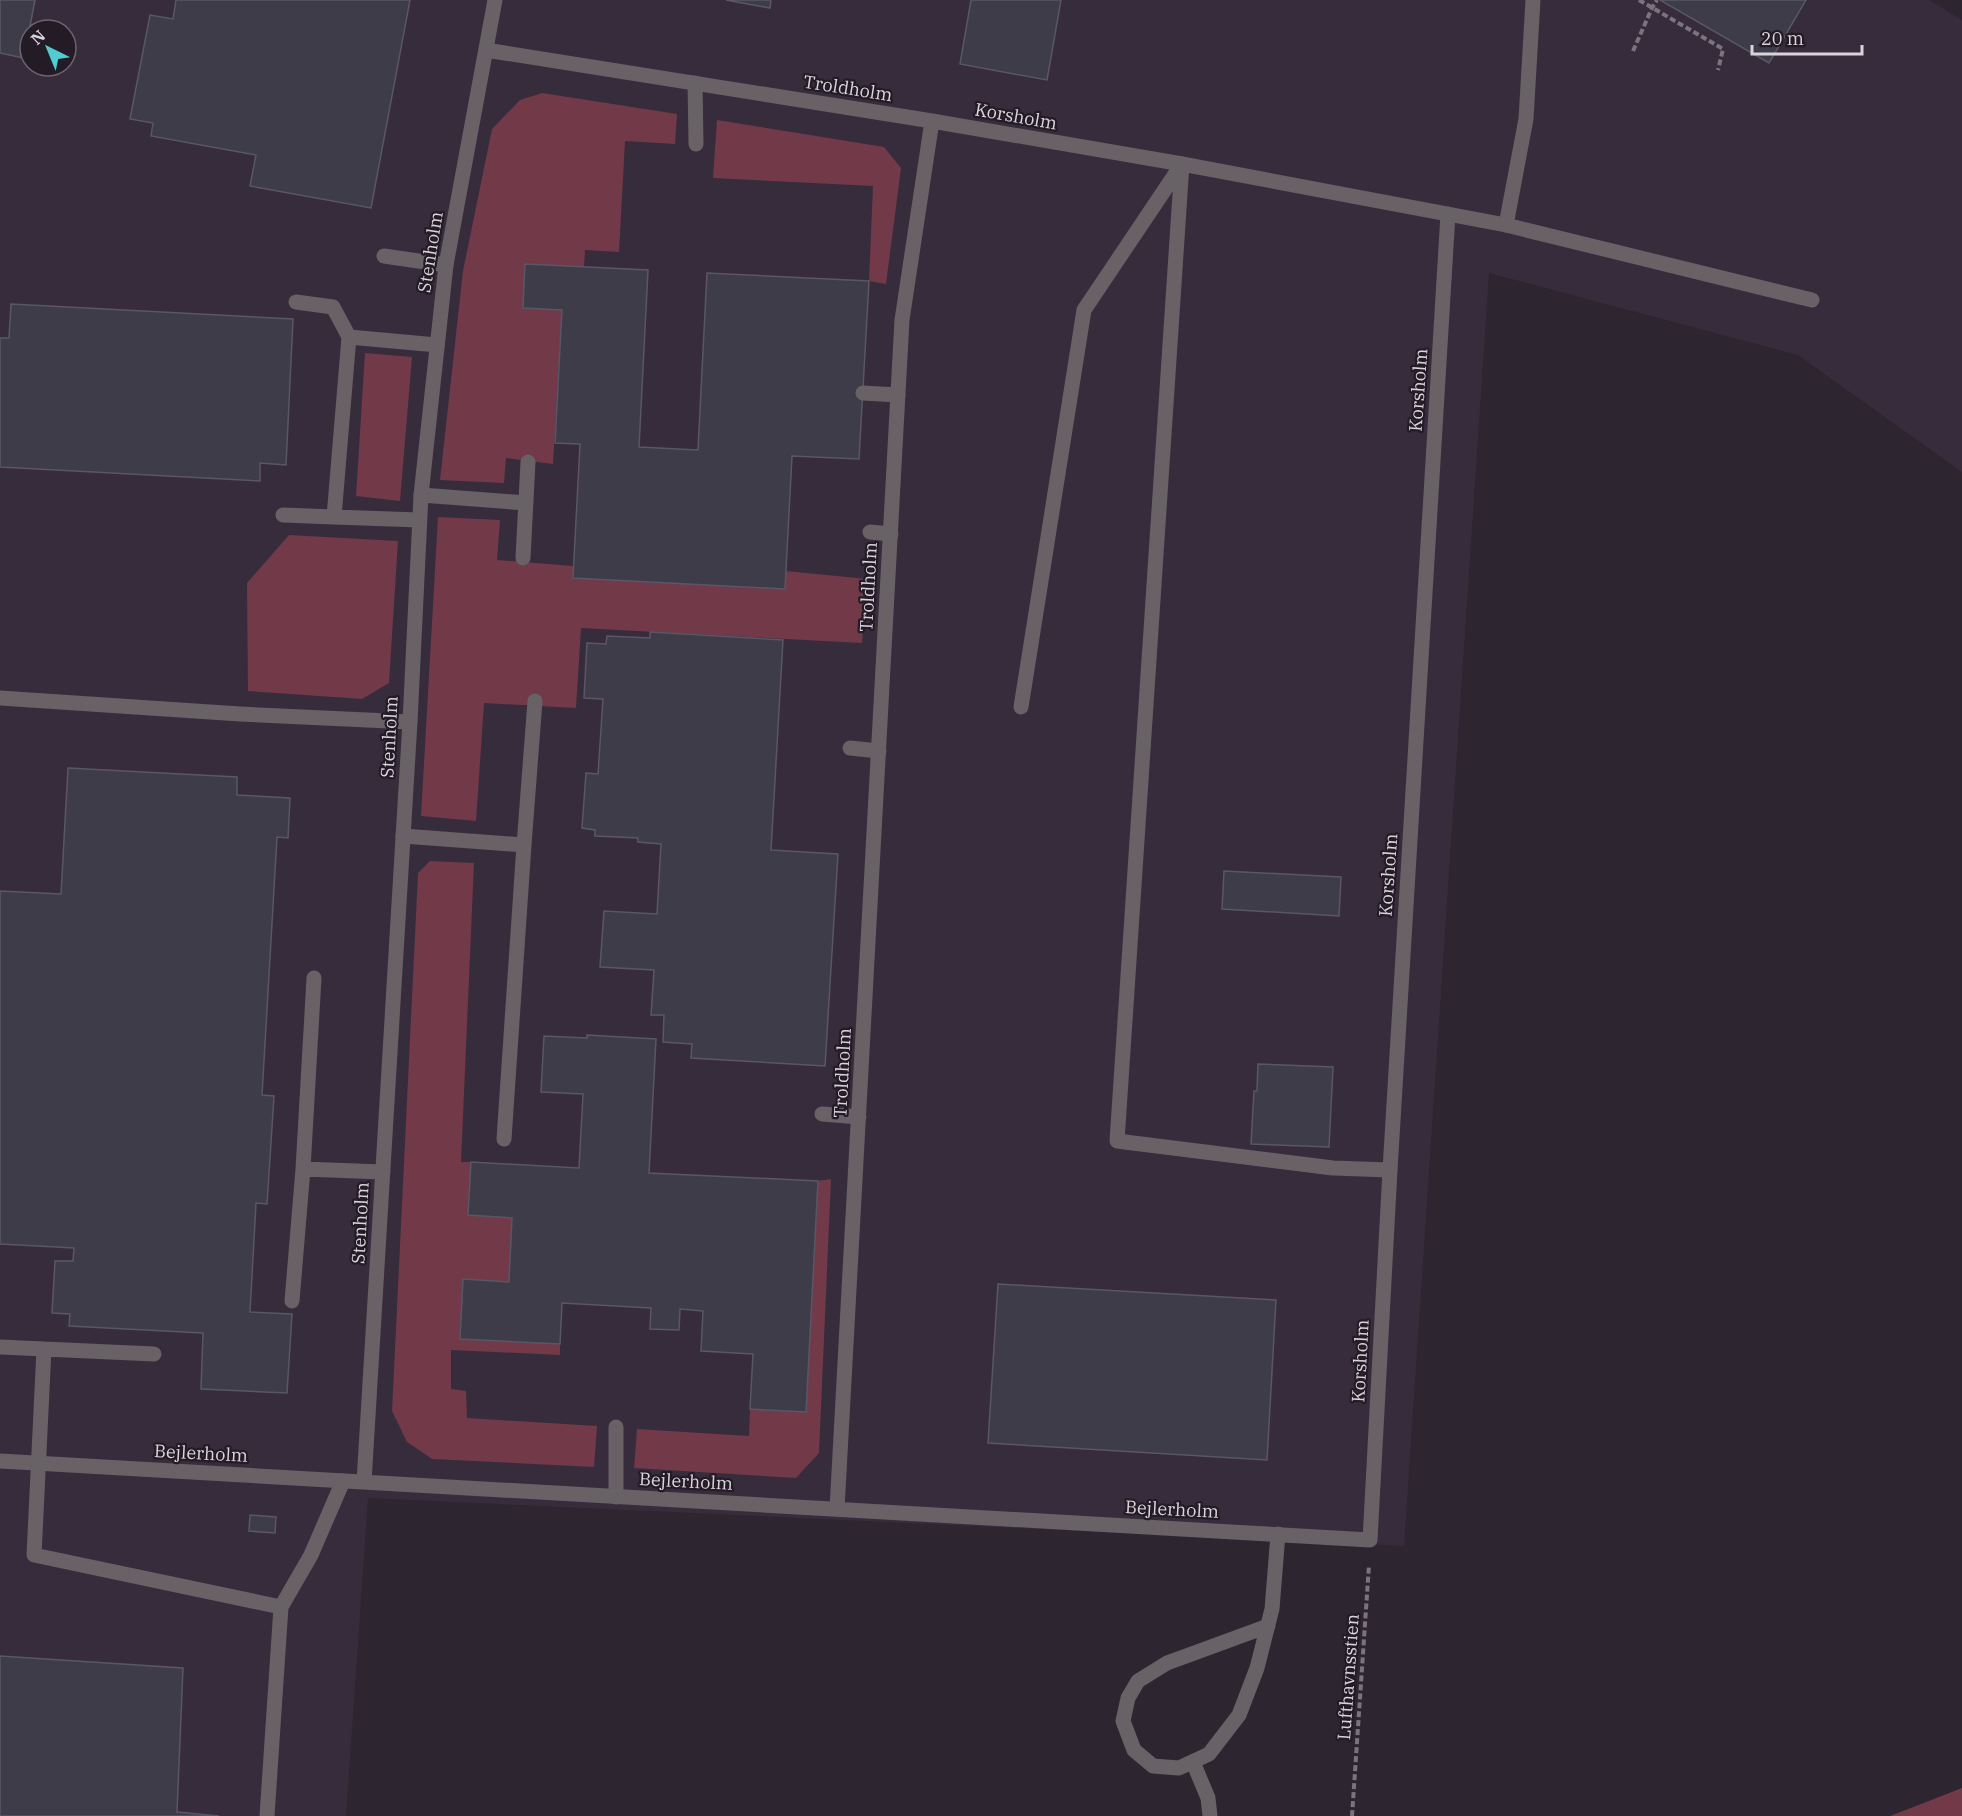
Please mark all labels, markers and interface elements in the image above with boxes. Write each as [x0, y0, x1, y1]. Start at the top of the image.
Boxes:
north arrow [18, 18, 78, 78]
scale bar [1752, 18, 1862, 56]
text: N [26, 25, 49, 49]
text: 20 m [1761, 27, 1804, 50]
street label: Troldholm [802, 70, 894, 106]
street label: Korsholm [973, 97, 1059, 135]
street label: Stenholm [412, 210, 448, 294]
street label: Korsholm [1404, 348, 1432, 432]
street label: Troldholm [854, 542, 882, 632]
street label: Stenholm [375, 695, 403, 779]
street label: Korsholm [1374, 833, 1402, 917]
street label: Troldholm [828, 1028, 856, 1118]
street label: Stenholm [346, 1181, 374, 1265]
street label: Korsholm [1346, 1319, 1374, 1403]
street label: Bejlerholm [153, 1439, 249, 1467]
street label: Bejlerholm [638, 1467, 734, 1495]
street label: Bejlerholm [1124, 1495, 1220, 1523]
street label: Lufthavnsstien [1332, 1613, 1364, 1741]

